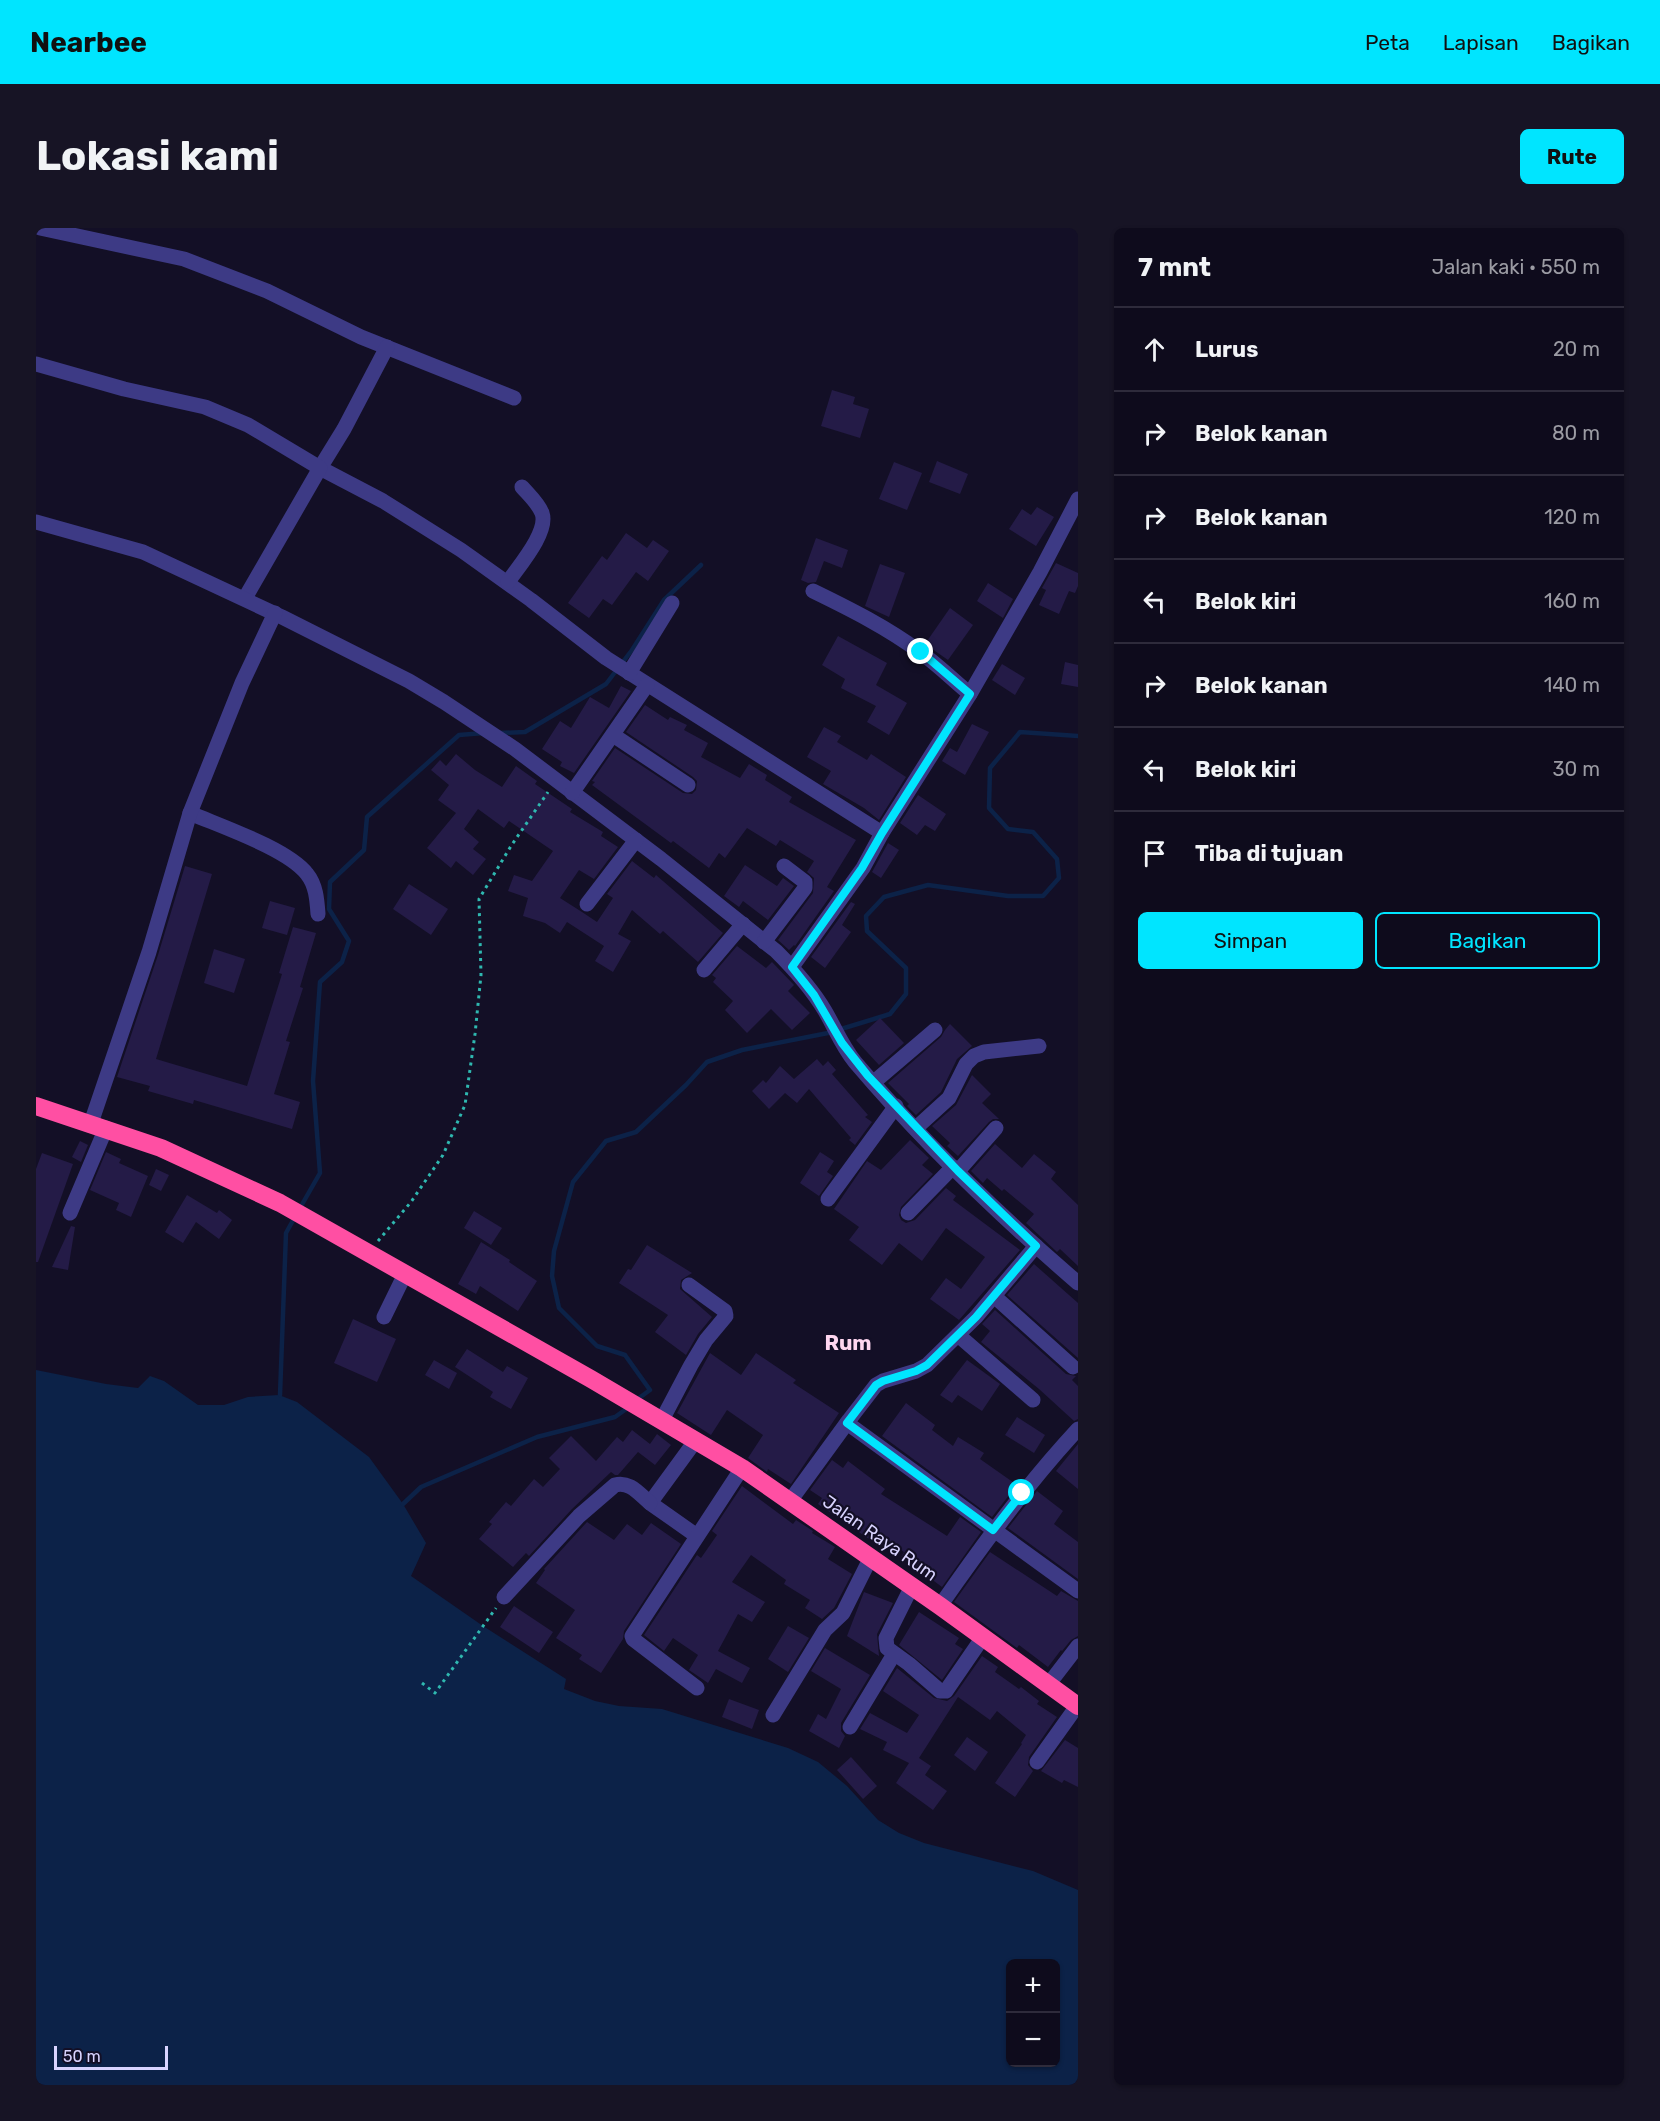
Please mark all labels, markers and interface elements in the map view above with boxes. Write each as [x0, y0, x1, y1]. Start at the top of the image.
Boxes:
text: Nearbee [30, 26, 147, 59]
text: Peta [1365, 30, 1410, 55]
text: Lapisan [1443, 30, 1519, 55]
text: Bagikan [1552, 30, 1630, 55]
button: Rute [1520, 129, 1624, 184]
text: Lokasi kami [36, 131, 279, 181]
text: 7 mnt [1138, 252, 1211, 283]
text: Jalan kaki · 550 m [1432, 255, 1600, 279]
icon: ahead [1138, 333, 1171, 366]
text: Lurus [1195, 336, 1258, 363]
text: 20 m [1553, 337, 1600, 361]
icon: right [1138, 417, 1171, 450]
text: Belok kanan [1195, 420, 1328, 447]
text: 80 m [1552, 421, 1600, 445]
icon: right [1138, 501, 1171, 534]
text: Belok kanan [1195, 504, 1328, 531]
text: 120 m [1544, 505, 1600, 529]
icon: left [1138, 585, 1171, 618]
text: Belok kiri [1195, 588, 1296, 615]
text: 160 m [1544, 589, 1600, 613]
route end [907, 638, 933, 664]
icon: right [1138, 669, 1171, 702]
text: Belok kanan [1195, 672, 1328, 699]
text: 140 m [1544, 673, 1600, 697]
icon: left [1138, 753, 1171, 786]
text: Belok kiri [1195, 756, 1296, 783]
text: 30 m [1553, 757, 1600, 781]
icon: arrive [1138, 837, 1171, 870]
text: Tiba di tujuan [1195, 840, 1343, 867]
button: Simpan [1138, 912, 1363, 969]
button: Bagikan [1375, 912, 1600, 969]
district label: Rum [824, 1330, 872, 1355]
route start [1008, 1479, 1034, 1505]
street label: Jalan Raya Rum [818, 1490, 942, 1586]
map controls [1006, 1959, 1060, 2067]
button: + [1006, 1959, 1060, 2013]
button: − [1006, 2013, 1060, 2067]
scale bar [54, 2043, 168, 2070]
text: 50 m [63, 2047, 101, 2066]

